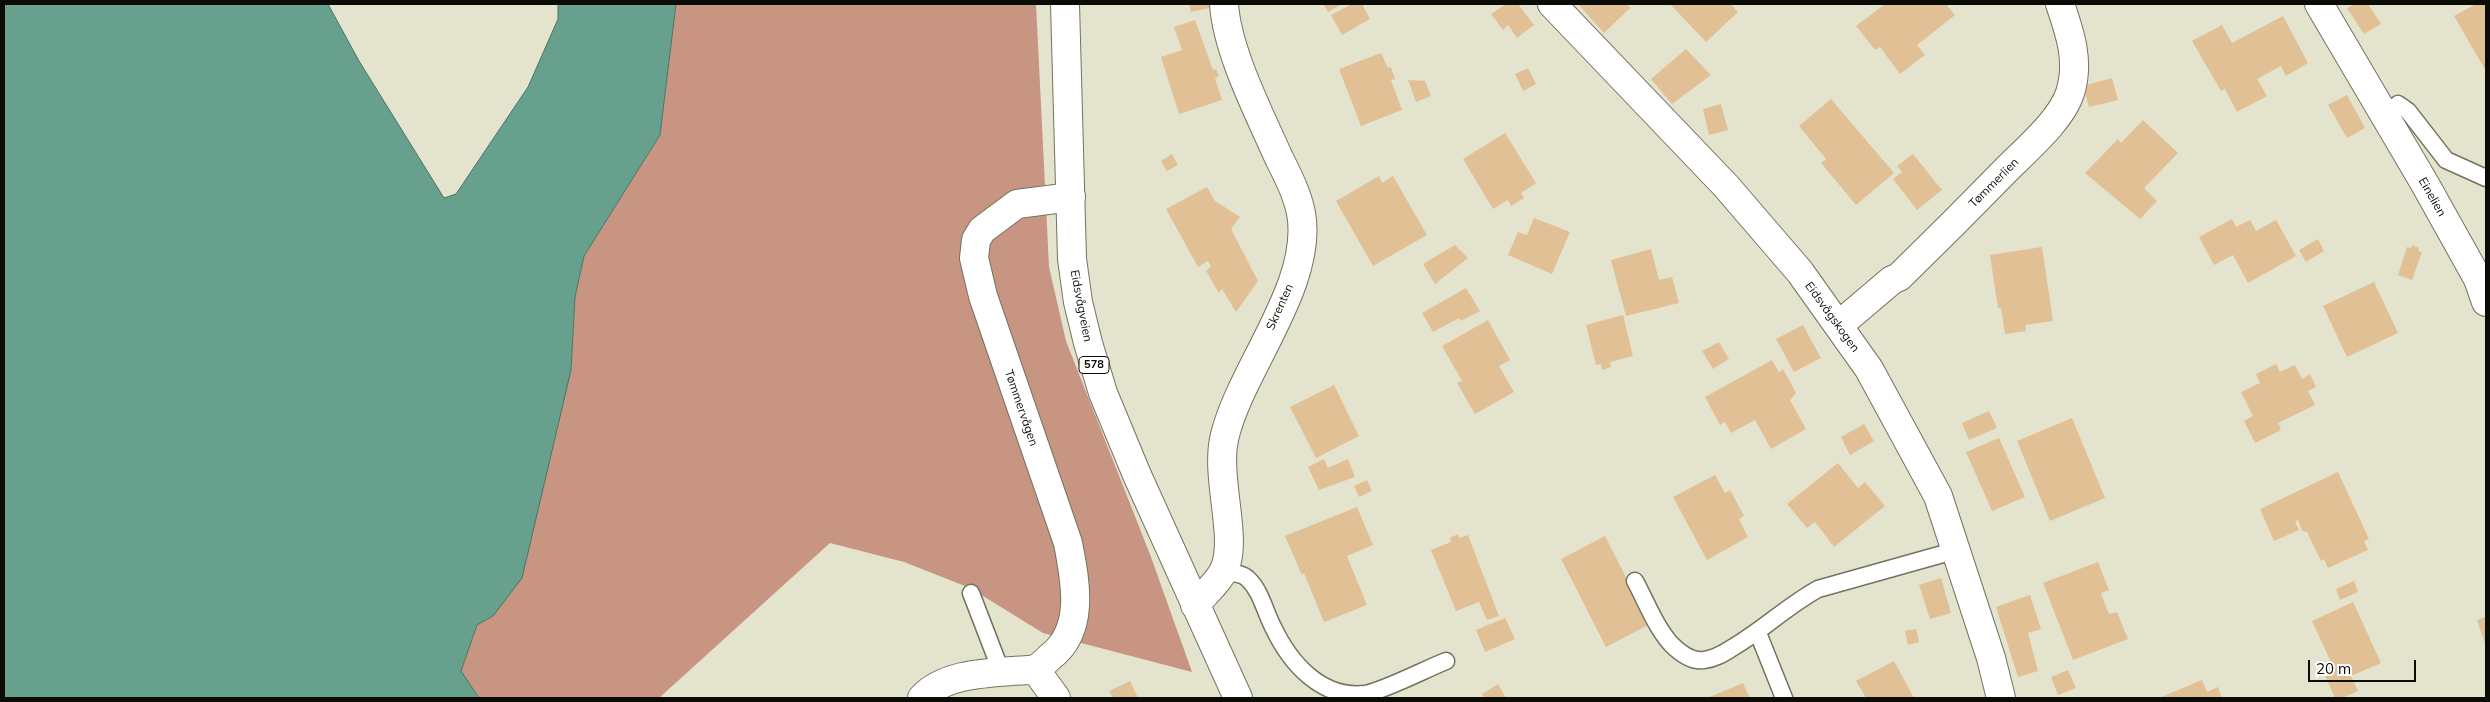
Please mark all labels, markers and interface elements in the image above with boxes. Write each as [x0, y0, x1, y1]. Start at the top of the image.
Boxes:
street label: Tømmerlien [1966, 155, 2022, 211]
street label: Einelien [2415, 175, 2449, 219]
street label: Eidsvågveien [1067, 269, 1095, 343]
street label: Eidsvågskogen [1802, 279, 1862, 355]
street label: Skrenten [1263, 282, 1297, 332]
road number: 578 [1079, 356, 1109, 374]
street label: Tømmervågen [1001, 368, 1041, 448]
scale bar [2310, 650, 2418, 682]
text: 20 m [2316, 659, 2351, 678]

